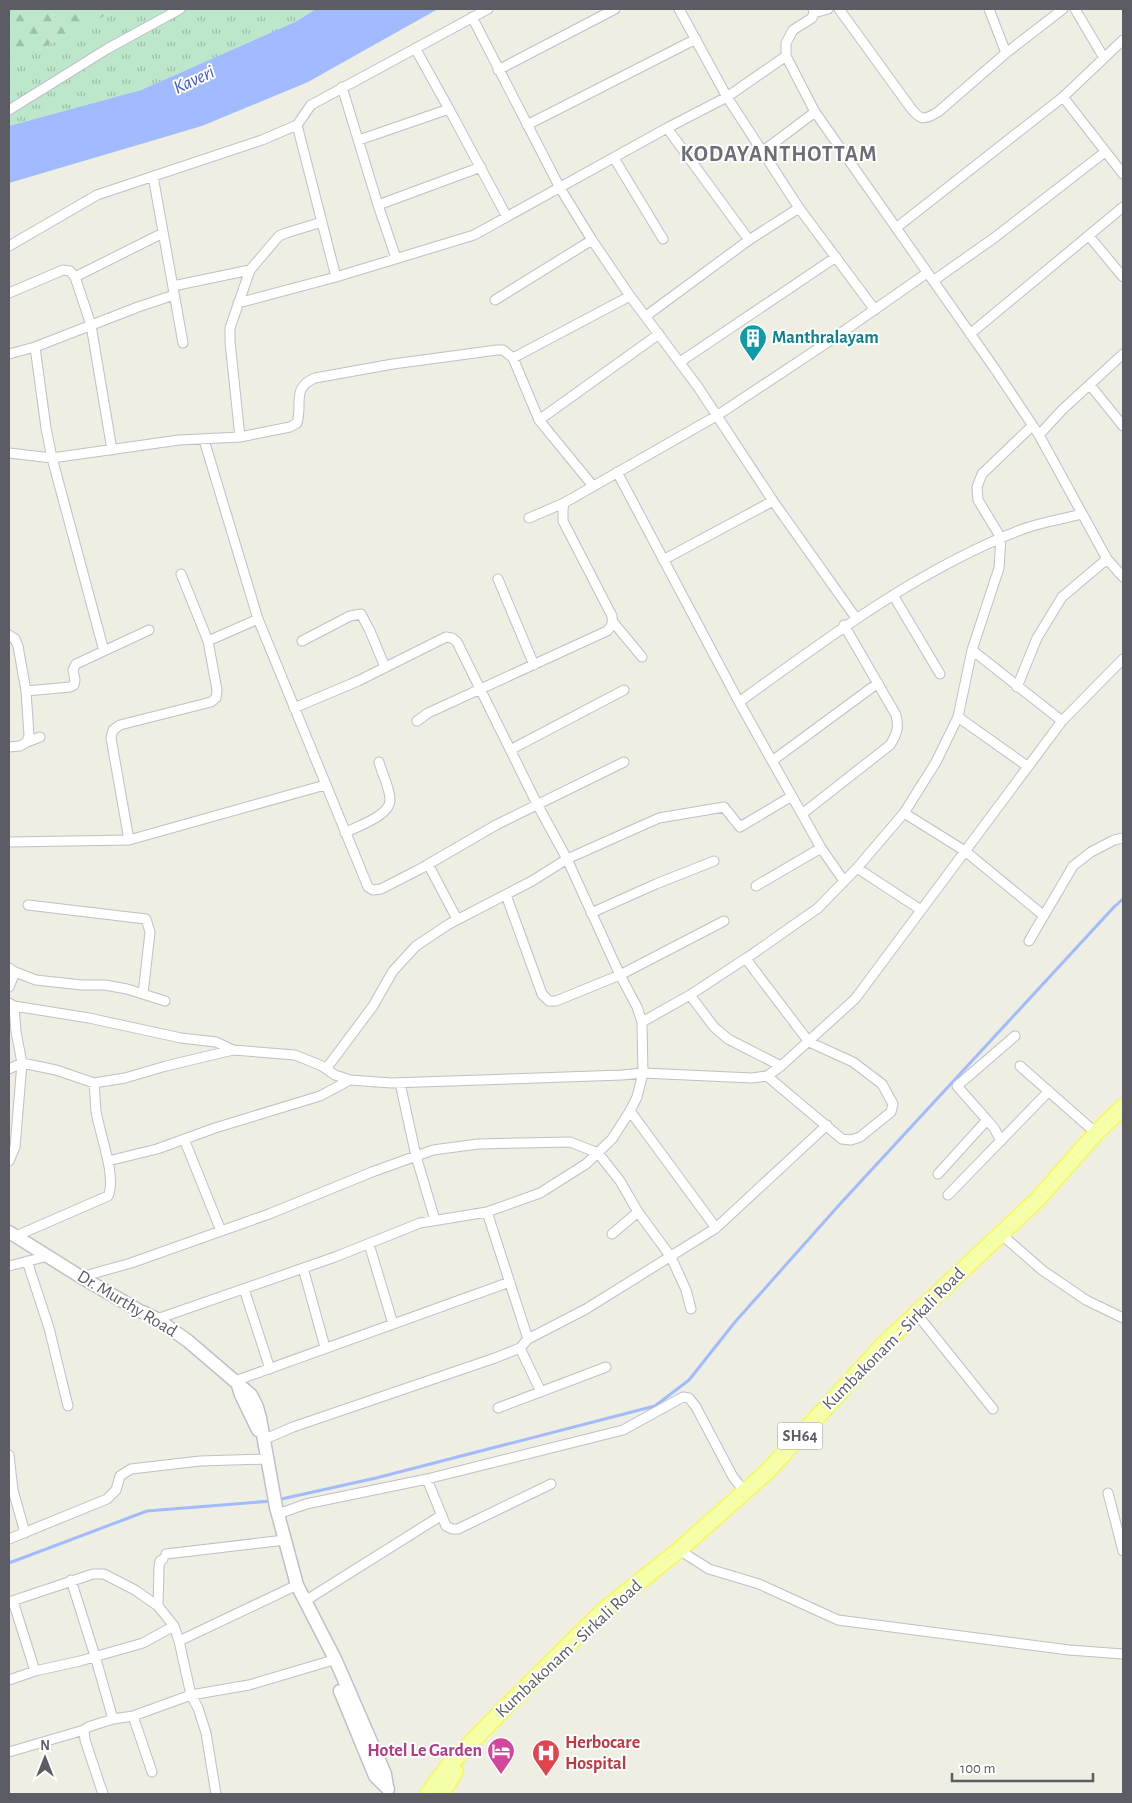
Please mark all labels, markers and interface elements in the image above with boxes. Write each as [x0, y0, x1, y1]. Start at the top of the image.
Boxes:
water label: Kaveri [171, 62, 217, 98]
district label: KODAYANTHOTTAM [680, 143, 878, 165]
building icon: Manthralayam [738, 323, 768, 362]
place label: Manthralayam [772, 329, 879, 347]
street label: Kumbakonam - Sirkali Road [819, 1264, 969, 1414]
street label: Dr. Murthy Road [74, 1267, 180, 1341]
road number: SH64 [778, 1422, 822, 1450]
street label: Kumbakonam - Sirkali Road [492, 1577, 646, 1721]
north arrow [20, 1733, 70, 1783]
place label: Herbocare Hospital [565, 1734, 640, 1773]
hotel icon: Hotel Le Garden [486, 1736, 516, 1775]
hospital icon: Herbocare Hospital [531, 1738, 561, 1777]
text: N [40, 1739, 50, 1753]
place label: Hotel Le Garden [367, 1742, 482, 1760]
scale bar [952, 1750, 1093, 1782]
text: 100 m [960, 1761, 995, 1776]

